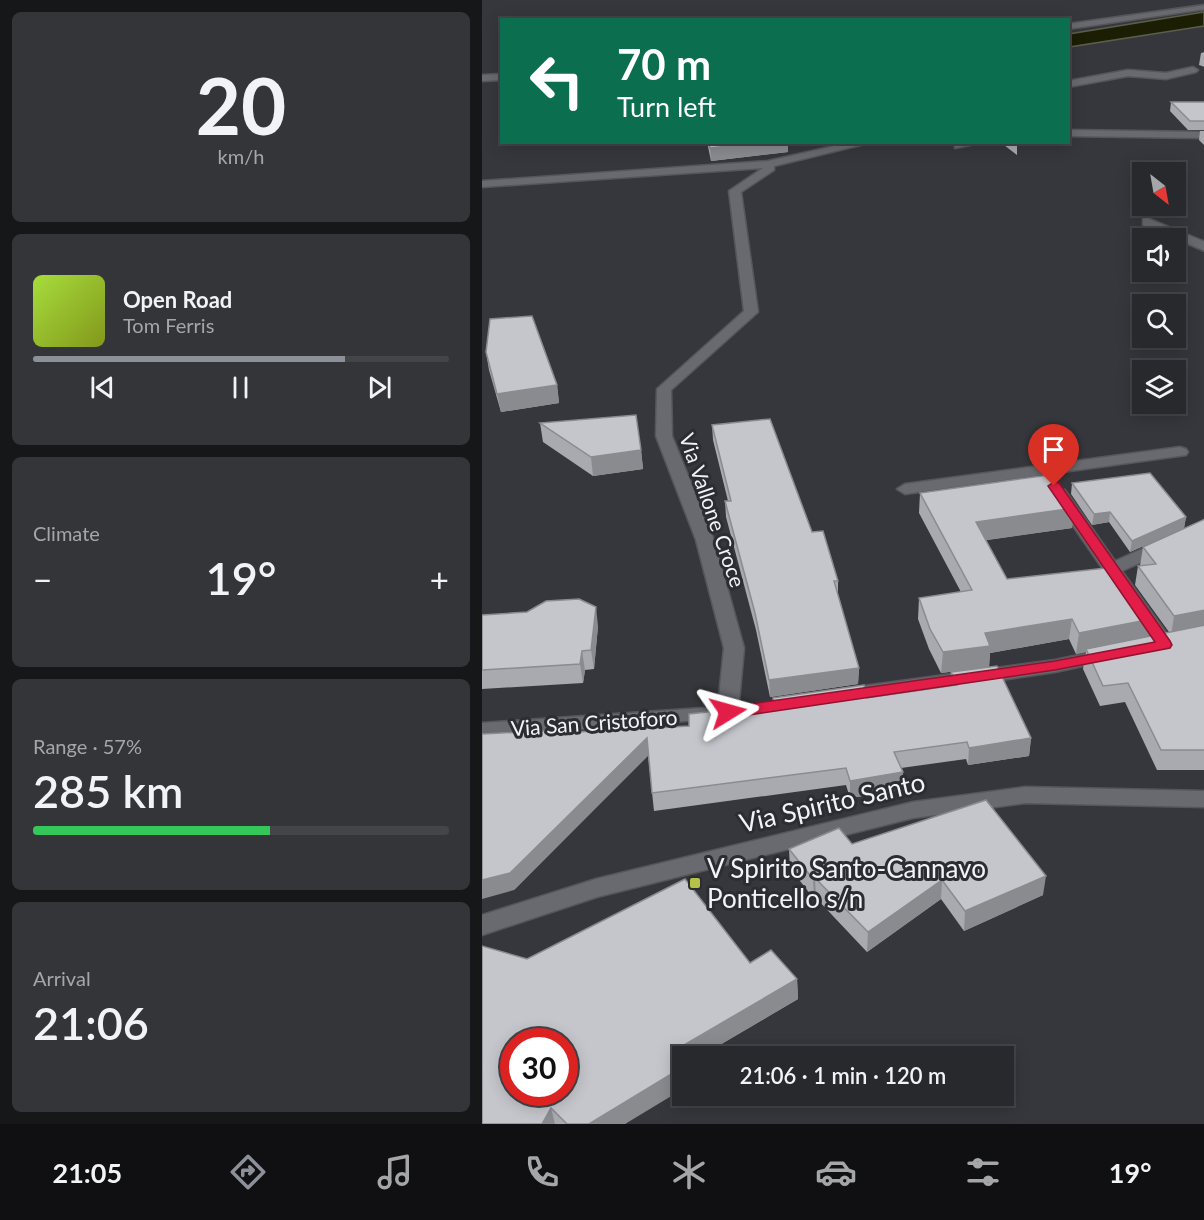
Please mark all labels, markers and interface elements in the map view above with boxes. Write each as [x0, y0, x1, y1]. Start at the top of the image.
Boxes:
text: 70 m [617, 39, 711, 89]
icon: left [518, 42, 596, 120]
text: 20 [196, 58, 286, 152]
text: Turn left [617, 90, 716, 123]
text: km/h [218, 144, 264, 168]
north arrow [1132, 162, 1186, 216]
map controls [1132, 162, 1186, 414]
button: sound [1132, 228, 1186, 282]
text: Open Road [123, 286, 232, 313]
button: search [1132, 294, 1186, 348]
text: Tom Ferris [123, 313, 214, 337]
button: layers [1132, 360, 1186, 414]
icon: previous [86, 371, 119, 404]
icon: pause [224, 371, 257, 404]
icon: next [363, 371, 396, 404]
pin [1028, 424, 1079, 486]
street label: Via Vallone Croce [675, 430, 751, 590]
icon: arrive [1037, 433, 1070, 466]
text: Climate [33, 521, 100, 545]
text: 19° [206, 551, 276, 605]
text: − [33, 559, 52, 599]
text: + [430, 559, 449, 599]
position arrow [696, 680, 760, 744]
street label: Via San Cristoforo [510, 704, 678, 740]
text: Range · 57% [33, 734, 142, 758]
text: 285 km [33, 764, 183, 818]
street label: Via Spirito Santo [736, 765, 928, 839]
place label: V Spirito Santo-Cannavo Ponticello s/n [707, 852, 986, 914]
marker: V Spirito Santo-Cannavo Ponticello s/n [688, 876, 702, 890]
text: Arrival [33, 966, 91, 990]
text: 21:06 [33, 996, 149, 1050]
speed limit sign: 30 [500, 1028, 578, 1106]
text: 21:06 · 1 min · 120 m [740, 1062, 946, 1089]
icon: directions [227, 1151, 269, 1193]
icon: music [374, 1151, 416, 1193]
icon: phone [521, 1151, 563, 1193]
icon: climate [668, 1151, 710, 1193]
icon: car [815, 1151, 857, 1193]
icon: filters [962, 1151, 1004, 1193]
text: 21:05 [52, 1156, 122, 1189]
text: 19° [1109, 1156, 1151, 1189]

